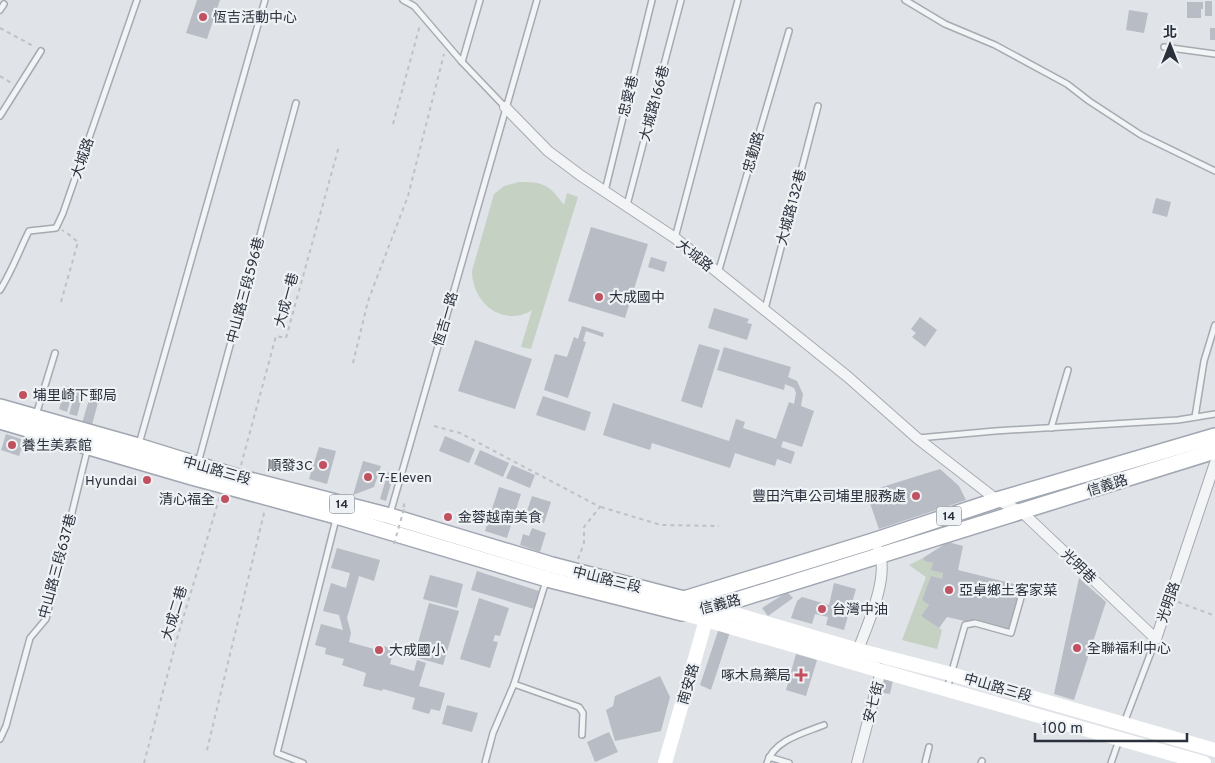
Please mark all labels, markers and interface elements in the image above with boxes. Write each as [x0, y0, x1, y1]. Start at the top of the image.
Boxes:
place label: 恆吉活動中心 [213, 10, 297, 27]
marker: 恆吉活動中心 [197, 11, 209, 23]
north arrow [1145, 20, 1195, 70]
text: 北 [1163, 25, 1177, 42]
street label: 大城路166巷 [637, 64, 674, 143]
street label: 忠愛巷 [616, 74, 643, 119]
street label: 忠勤路 [740, 130, 768, 175]
street label: 大城路 [69, 136, 98, 181]
street label: 大城路132巷 [774, 168, 811, 247]
street label: 中山路三段596巷 [224, 235, 269, 345]
street label: 大城路 [672, 236, 716, 276]
street label: 大成一巷 [272, 271, 303, 330]
street label: 恆吉一路 [431, 290, 462, 349]
place label: 大成國中 [609, 290, 665, 307]
marker: 大成國中 [593, 291, 605, 303]
place label: 埔里崎下郵局 [33, 387, 117, 405]
marker: 埔里崎下郵局 [17, 389, 29, 401]
place label: 養生美素館 [22, 438, 92, 455]
marker: 養生美素館 [6, 439, 18, 451]
street label: 中山路三段 [181, 454, 253, 489]
place label: 順發3C [268, 458, 313, 475]
marker: 順發3C [317, 459, 329, 471]
place label: 7-Eleven [378, 470, 432, 487]
marker: 7-Eleven [362, 471, 374, 483]
street label: 信義路 [1085, 472, 1130, 501]
place label: Hyundai [85, 473, 137, 490]
marker: Hyundai [141, 474, 153, 486]
place label: 豐田汽車公司埔里服務處 [752, 488, 906, 506]
marker: 豐田汽車公司埔里服務處 [910, 490, 922, 502]
place label: 清心福全 [159, 492, 215, 509]
marker: 清心福全 [219, 493, 231, 505]
road number: 14 [330, 494, 354, 514]
road number: 14 [936, 506, 962, 526]
place label: 金蓉越南美食 [458, 510, 542, 527]
marker: 金蓉越南美食 [442, 511, 454, 523]
street label: 中山路三段637巷 [36, 512, 81, 621]
street label: 光明巷 [1057, 546, 1099, 588]
street label: 中山路三段 [571, 564, 643, 597]
street label: 光明路 [1155, 580, 1184, 625]
place label: 亞卓鄉土客家菜 [959, 582, 1057, 600]
street label: 大成二巷 [159, 584, 192, 643]
marker: 亞卓鄉土客家菜 [943, 584, 955, 596]
street label: 信義路 [698, 592, 743, 619]
place label: 台灣中油 [832, 602, 888, 619]
marker: 台灣中油 [816, 603, 828, 615]
place label: 全聯福利中心 [1087, 641, 1171, 658]
marker: 全聯福利中心 [1071, 642, 1083, 654]
place label: 大成國小 [389, 643, 445, 660]
marker: 大成國小 [373, 644, 385, 656]
street label: 南安路 [675, 662, 703, 707]
place label: 啄木鳥藥局 [721, 668, 791, 685]
marker: 啄木鳥藥局 [795, 669, 807, 681]
street label: 中山路三段 [962, 671, 1034, 706]
street label: 安七街 [861, 680, 888, 725]
scale bar [1035, 710, 1188, 742]
text: 100 m [1042, 720, 1083, 739]

